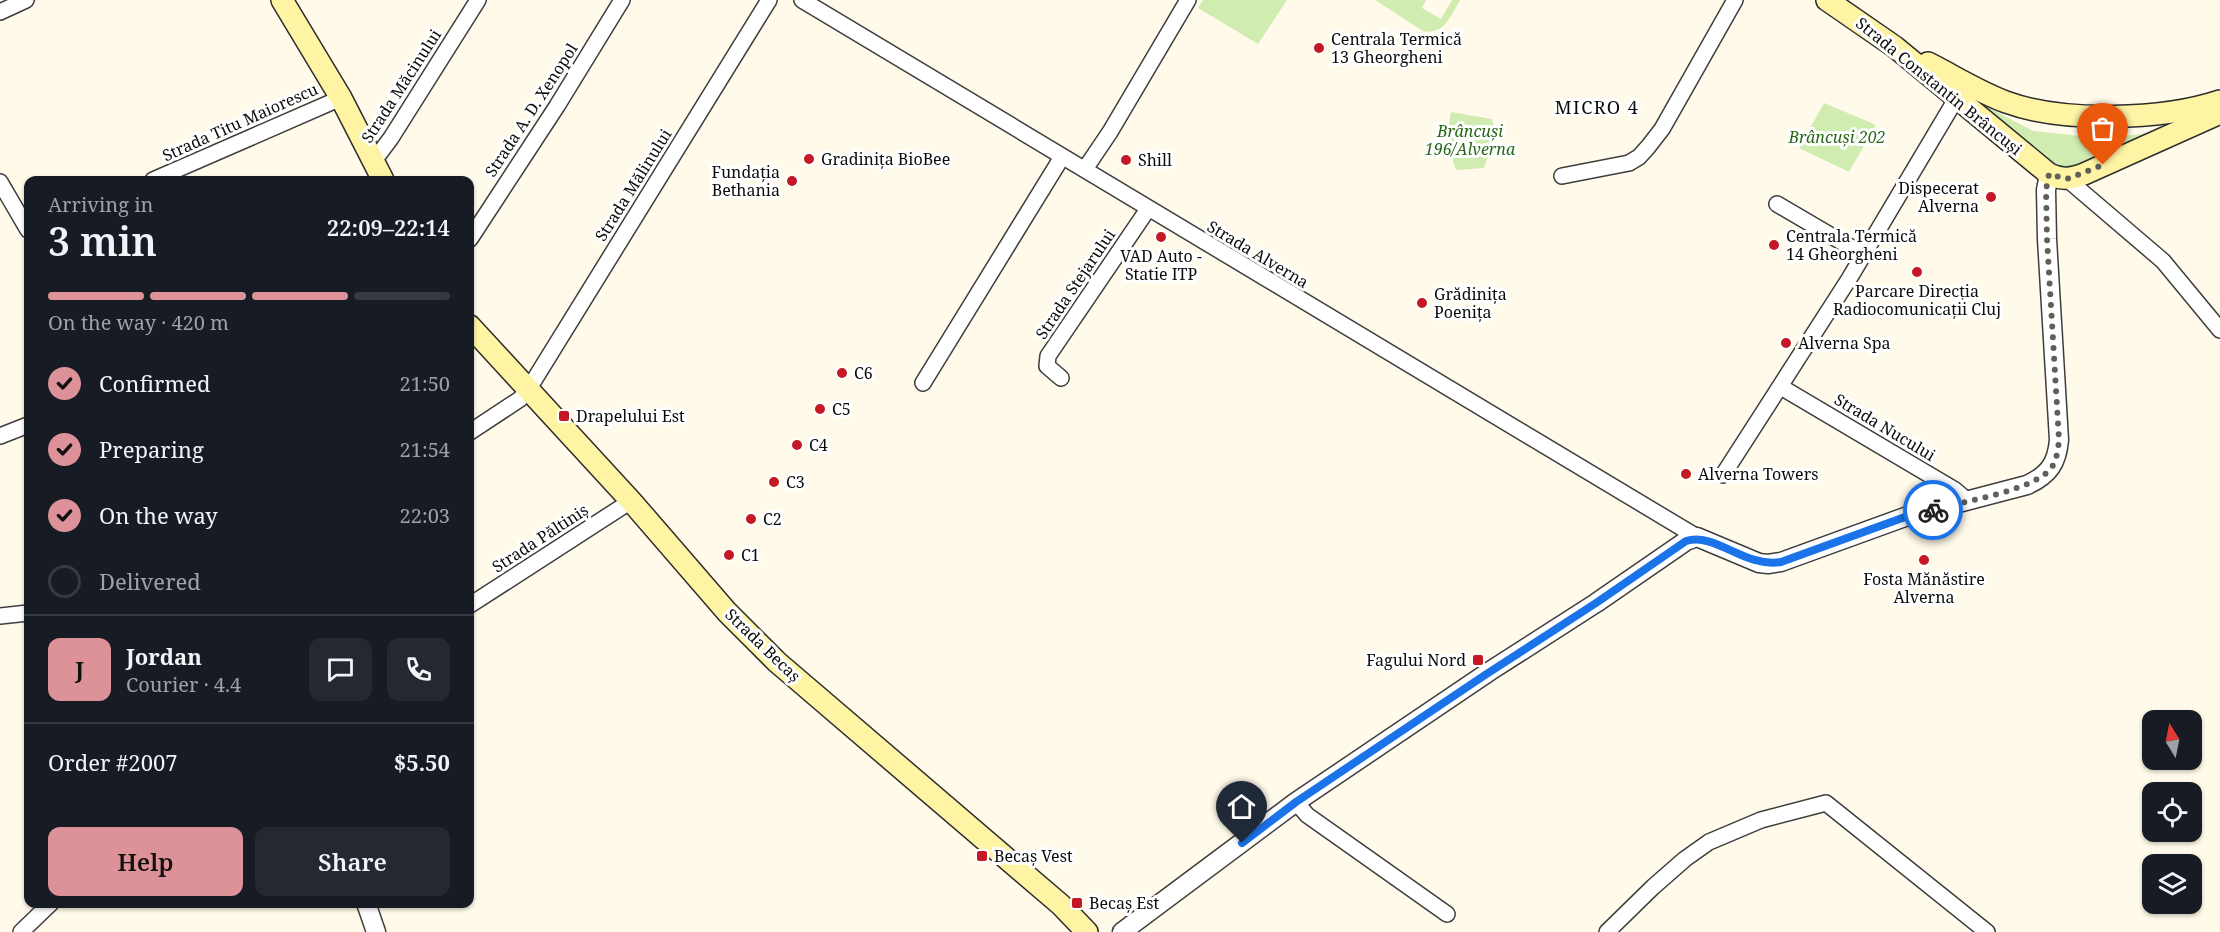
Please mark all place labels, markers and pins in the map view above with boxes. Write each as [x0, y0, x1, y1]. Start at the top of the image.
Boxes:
place label: Centrala Termică 13 Gheorgheni [1331, 28, 1462, 68]
marker: Centrala Termică 13 Gheorgheni [1312, 41, 1326, 55]
pin [2077, 103, 2128, 165]
place label: Gradinița BioBee [821, 148, 950, 170]
place label: Shill [1138, 149, 1172, 171]
marker: Gradinița BioBee [802, 152, 816, 166]
marker: Shill [1119, 153, 1133, 167]
place label: Fundația Bethania [711, 161, 780, 201]
marker: Fundația Bethania [785, 174, 799, 188]
place label: Dispecerat Alverna [1898, 177, 1979, 217]
marker: Dispecerat Alverna [1984, 190, 1998, 204]
place label: Centrala Termică 14 Gheorgheni [1786, 225, 1917, 265]
marker: VAD Auto - Statie ITP [1154, 230, 1168, 244]
marker: Centrala Termică 14 Gheorgheni [1767, 238, 1781, 252]
place label: VAD Auto - Statie ITP [1120, 245, 1202, 285]
marker: Parcare Direcția Radiocomunicații Cluj [1910, 265, 1924, 279]
place label: Parcare Direcția Radiocomunicații Cluj [1833, 280, 2001, 320]
place label: Grădinița Poenița [1434, 283, 1507, 323]
marker: Grădinița Poenița [1415, 296, 1429, 310]
place label: Alverna Spa [1798, 332, 1891, 354]
marker: Alverna Spa [1779, 336, 1793, 350]
place label: C6 [854, 362, 873, 384]
marker: C6 [835, 366, 849, 380]
place label: C5 [832, 398, 851, 420]
marker: C5 [813, 402, 827, 416]
place label: Drapelului Est [576, 405, 685, 427]
marker: Drapelului Est [557, 409, 571, 423]
place label: C4 [809, 434, 828, 456]
marker: C4 [790, 438, 804, 452]
place label: Alverna Towers [1698, 463, 1818, 485]
marker: Alverna Towers [1679, 467, 1693, 481]
place label: C3 [786, 471, 805, 493]
marker: C3 [767, 475, 781, 489]
place label: C2 [763, 508, 782, 530]
marker: C2 [744, 512, 758, 526]
place label: C1 [741, 544, 760, 566]
marker: C1 [722, 548, 736, 562]
marker: Fosta Mănăstire Alverna [1917, 553, 1931, 567]
place label: Fosta Mănăstire Alverna [1863, 568, 1985, 608]
place label: Fagului Nord [1366, 649, 1466, 671]
marker: Fagului Nord [1471, 653, 1485, 667]
pin [1216, 781, 1267, 843]
place label: Becaș Vest [994, 845, 1073, 867]
marker: Becaș Vest [975, 849, 989, 863]
place label: Becaș Est [1089, 892, 1159, 914]
marker: Becaș Est [1070, 896, 1084, 910]

